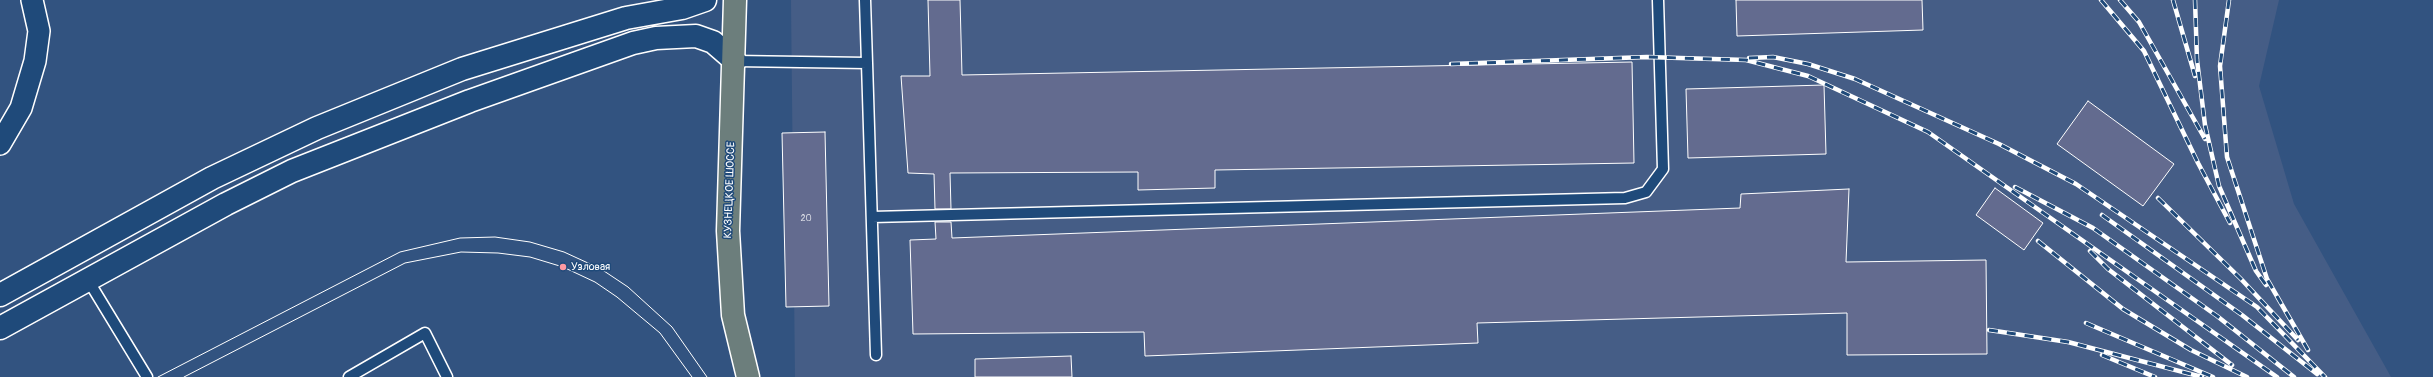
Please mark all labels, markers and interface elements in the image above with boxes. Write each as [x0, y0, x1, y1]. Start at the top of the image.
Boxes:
street label: КУЗНЕЦКОЕ ШОССЕ [722, 141, 738, 239]
house number: 20 [800, 214, 812, 224]
place label: Узловая [571, 260, 610, 274]
marker: Узловая [558, 262, 568, 272]

